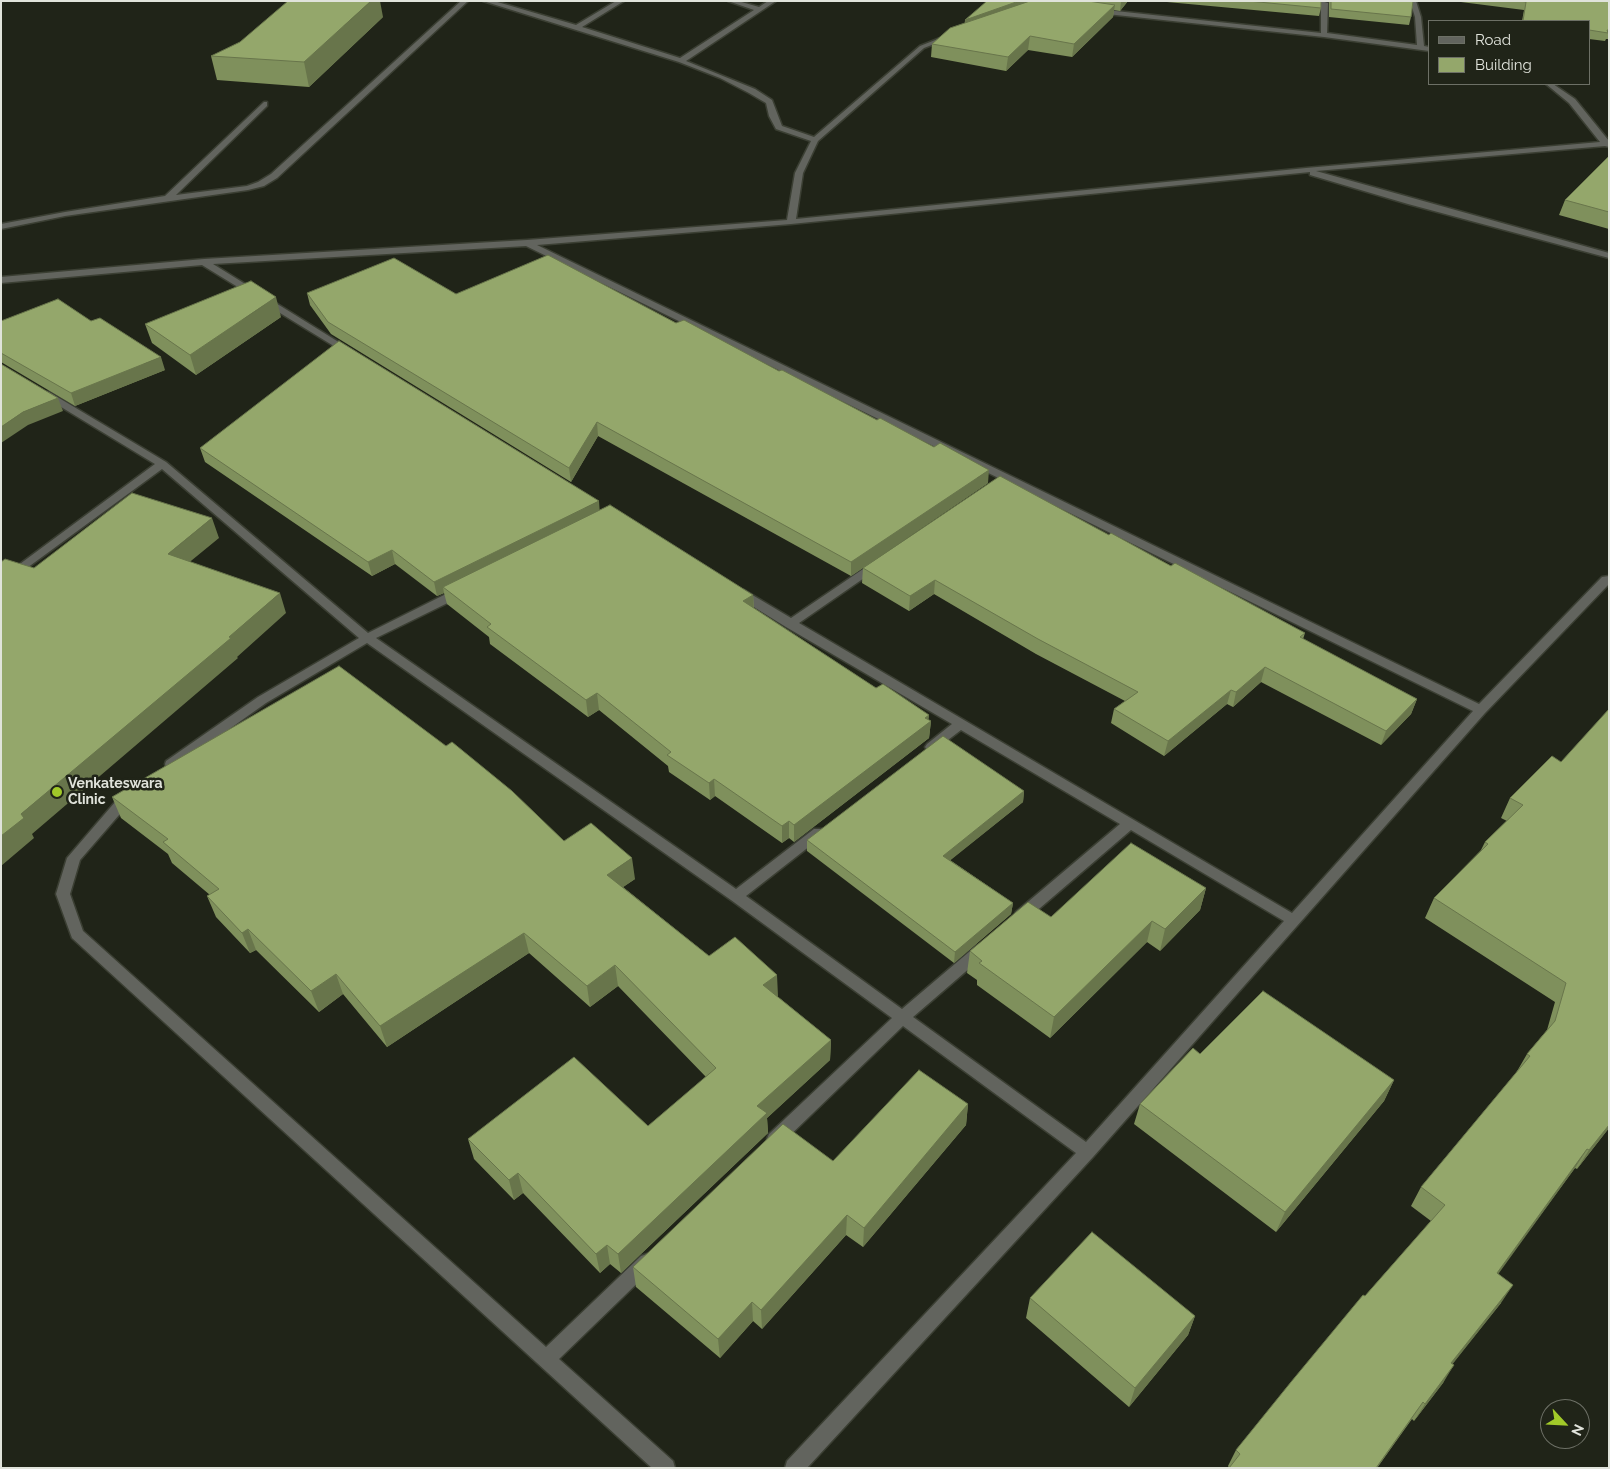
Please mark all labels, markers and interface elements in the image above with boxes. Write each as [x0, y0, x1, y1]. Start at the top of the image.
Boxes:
legend [1428, 20, 1590, 85]
text: Road [1475, 31, 1511, 49]
text: Building [1475, 56, 1532, 74]
place label: Venkateswara Clinic [68, 776, 162, 809]
marker: Venkateswara Clinic [50, 785, 64, 799]
north arrow [1540, 1399, 1590, 1449]
text: N [1568, 1422, 1587, 1438]

